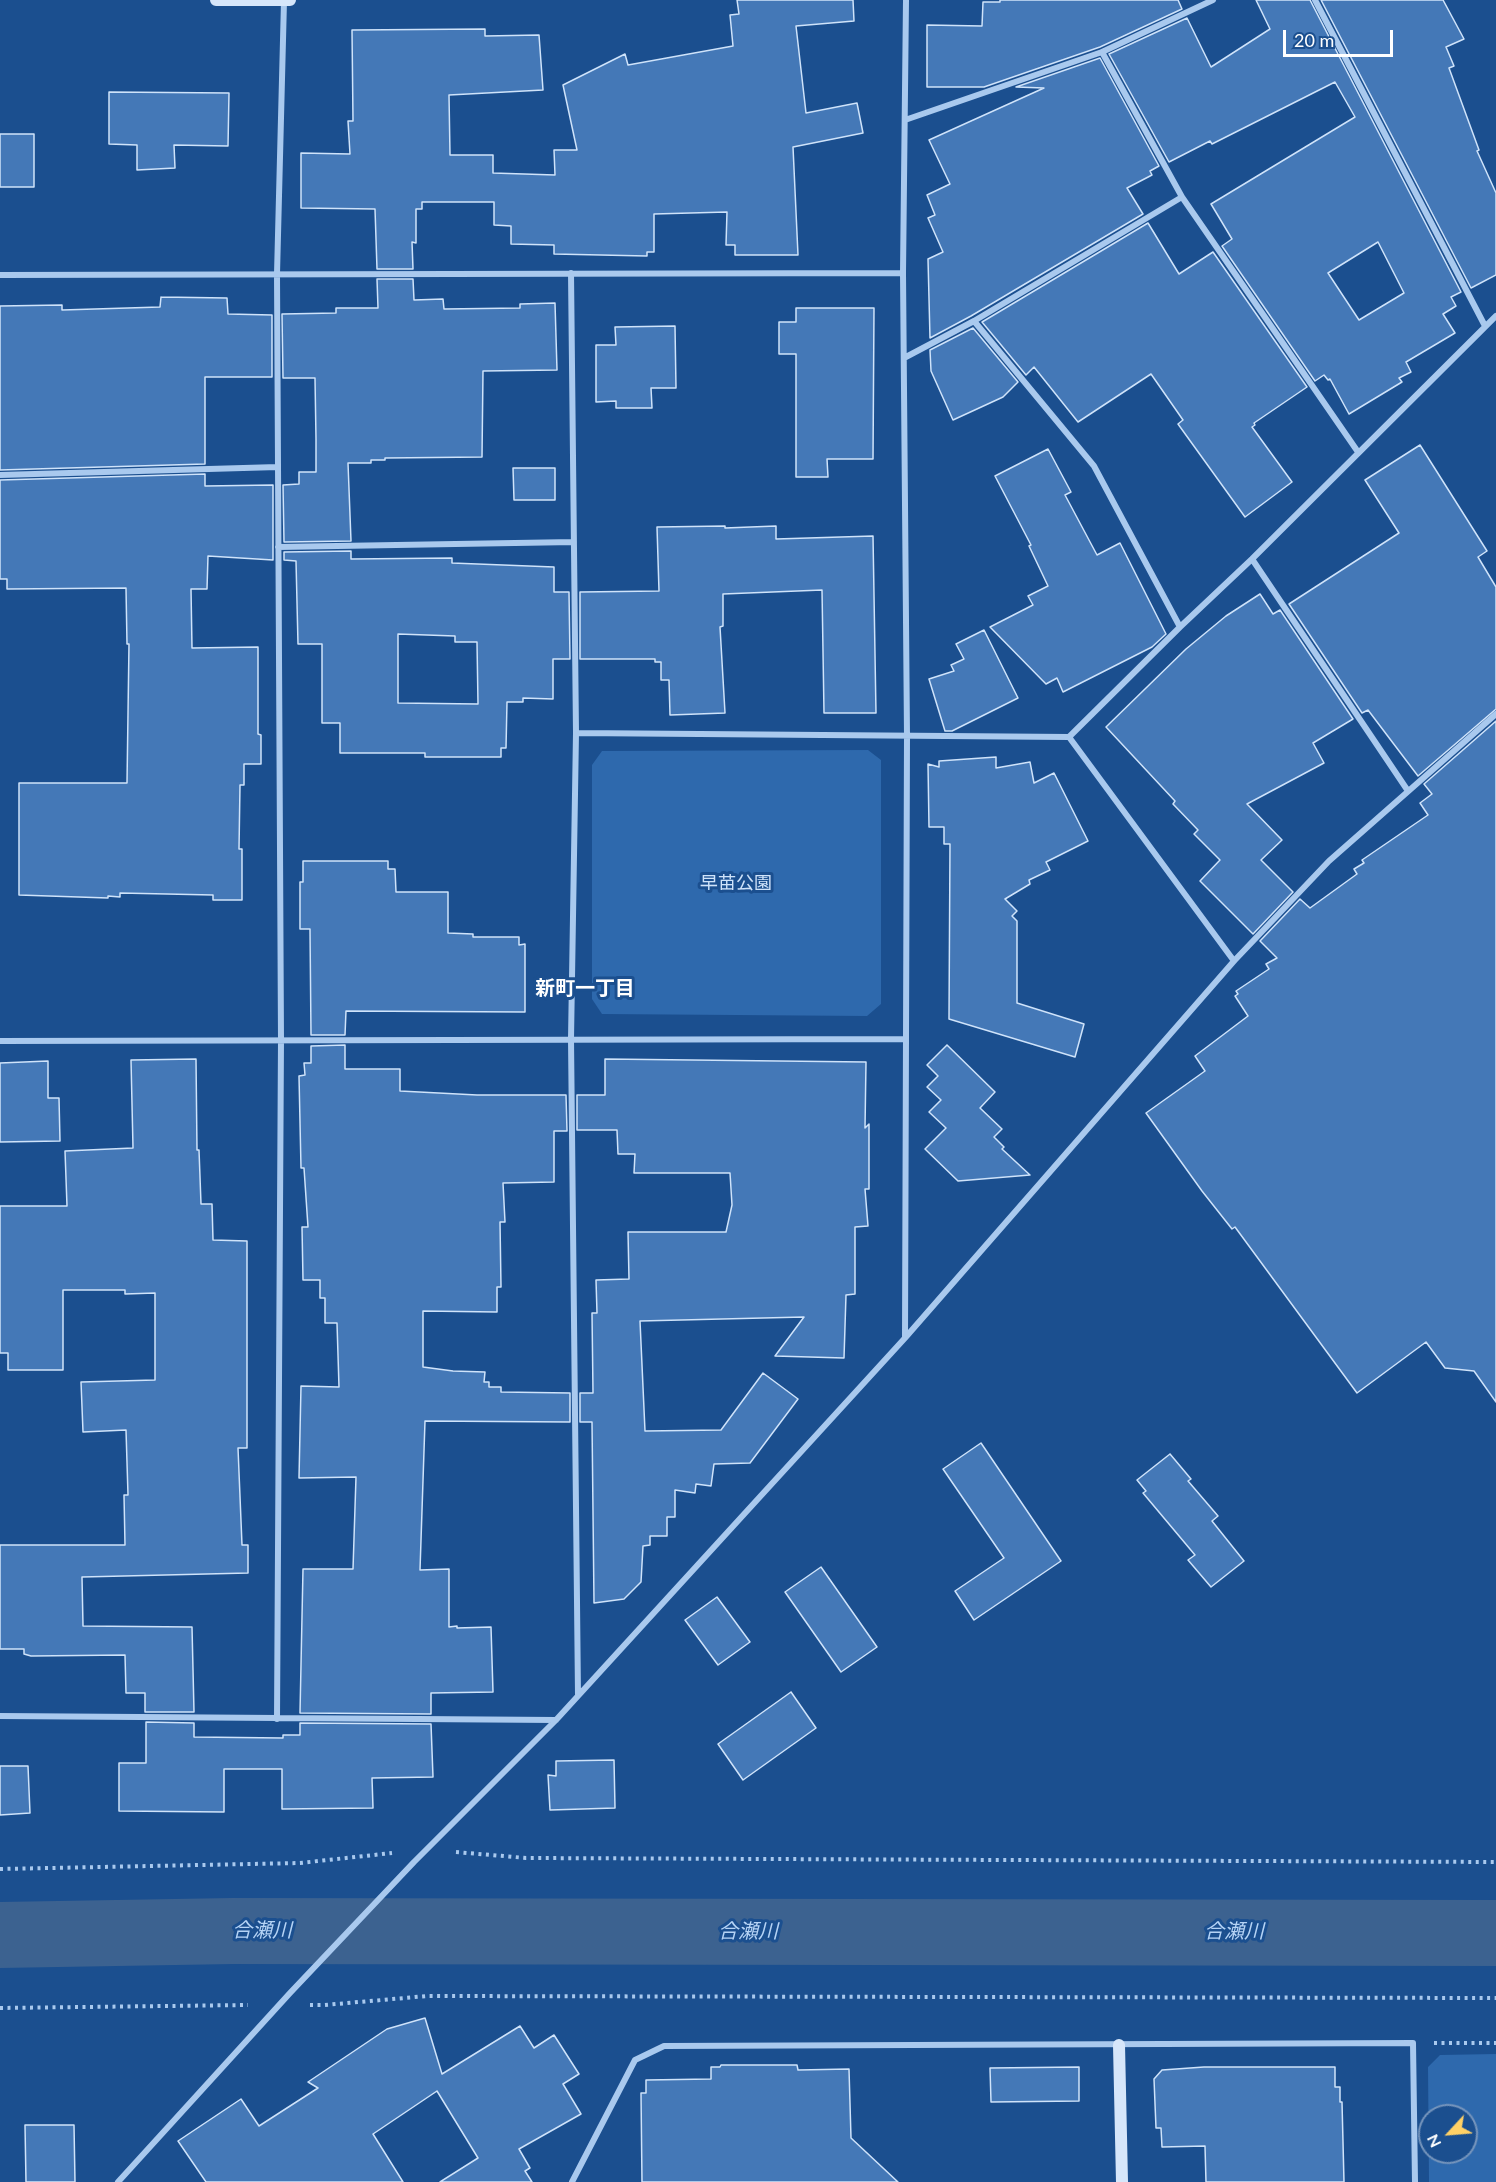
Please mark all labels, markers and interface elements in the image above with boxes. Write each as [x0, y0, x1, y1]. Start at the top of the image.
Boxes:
scale bar [1286, 18, 1396, 56]
text: 20 m [1294, 29, 1334, 51]
park label: 早苗公園 [700, 872, 772, 894]
district label: 新町一丁目 [535, 977, 635, 1001]
water label: 合瀬川 [232, 1919, 292, 1943]
water label: 合瀬川 [718, 1920, 778, 1944]
water label: 合瀬川 [1204, 1920, 1264, 1944]
north arrow [1418, 2104, 1478, 2164]
text: N [1422, 2132, 1444, 2151]

